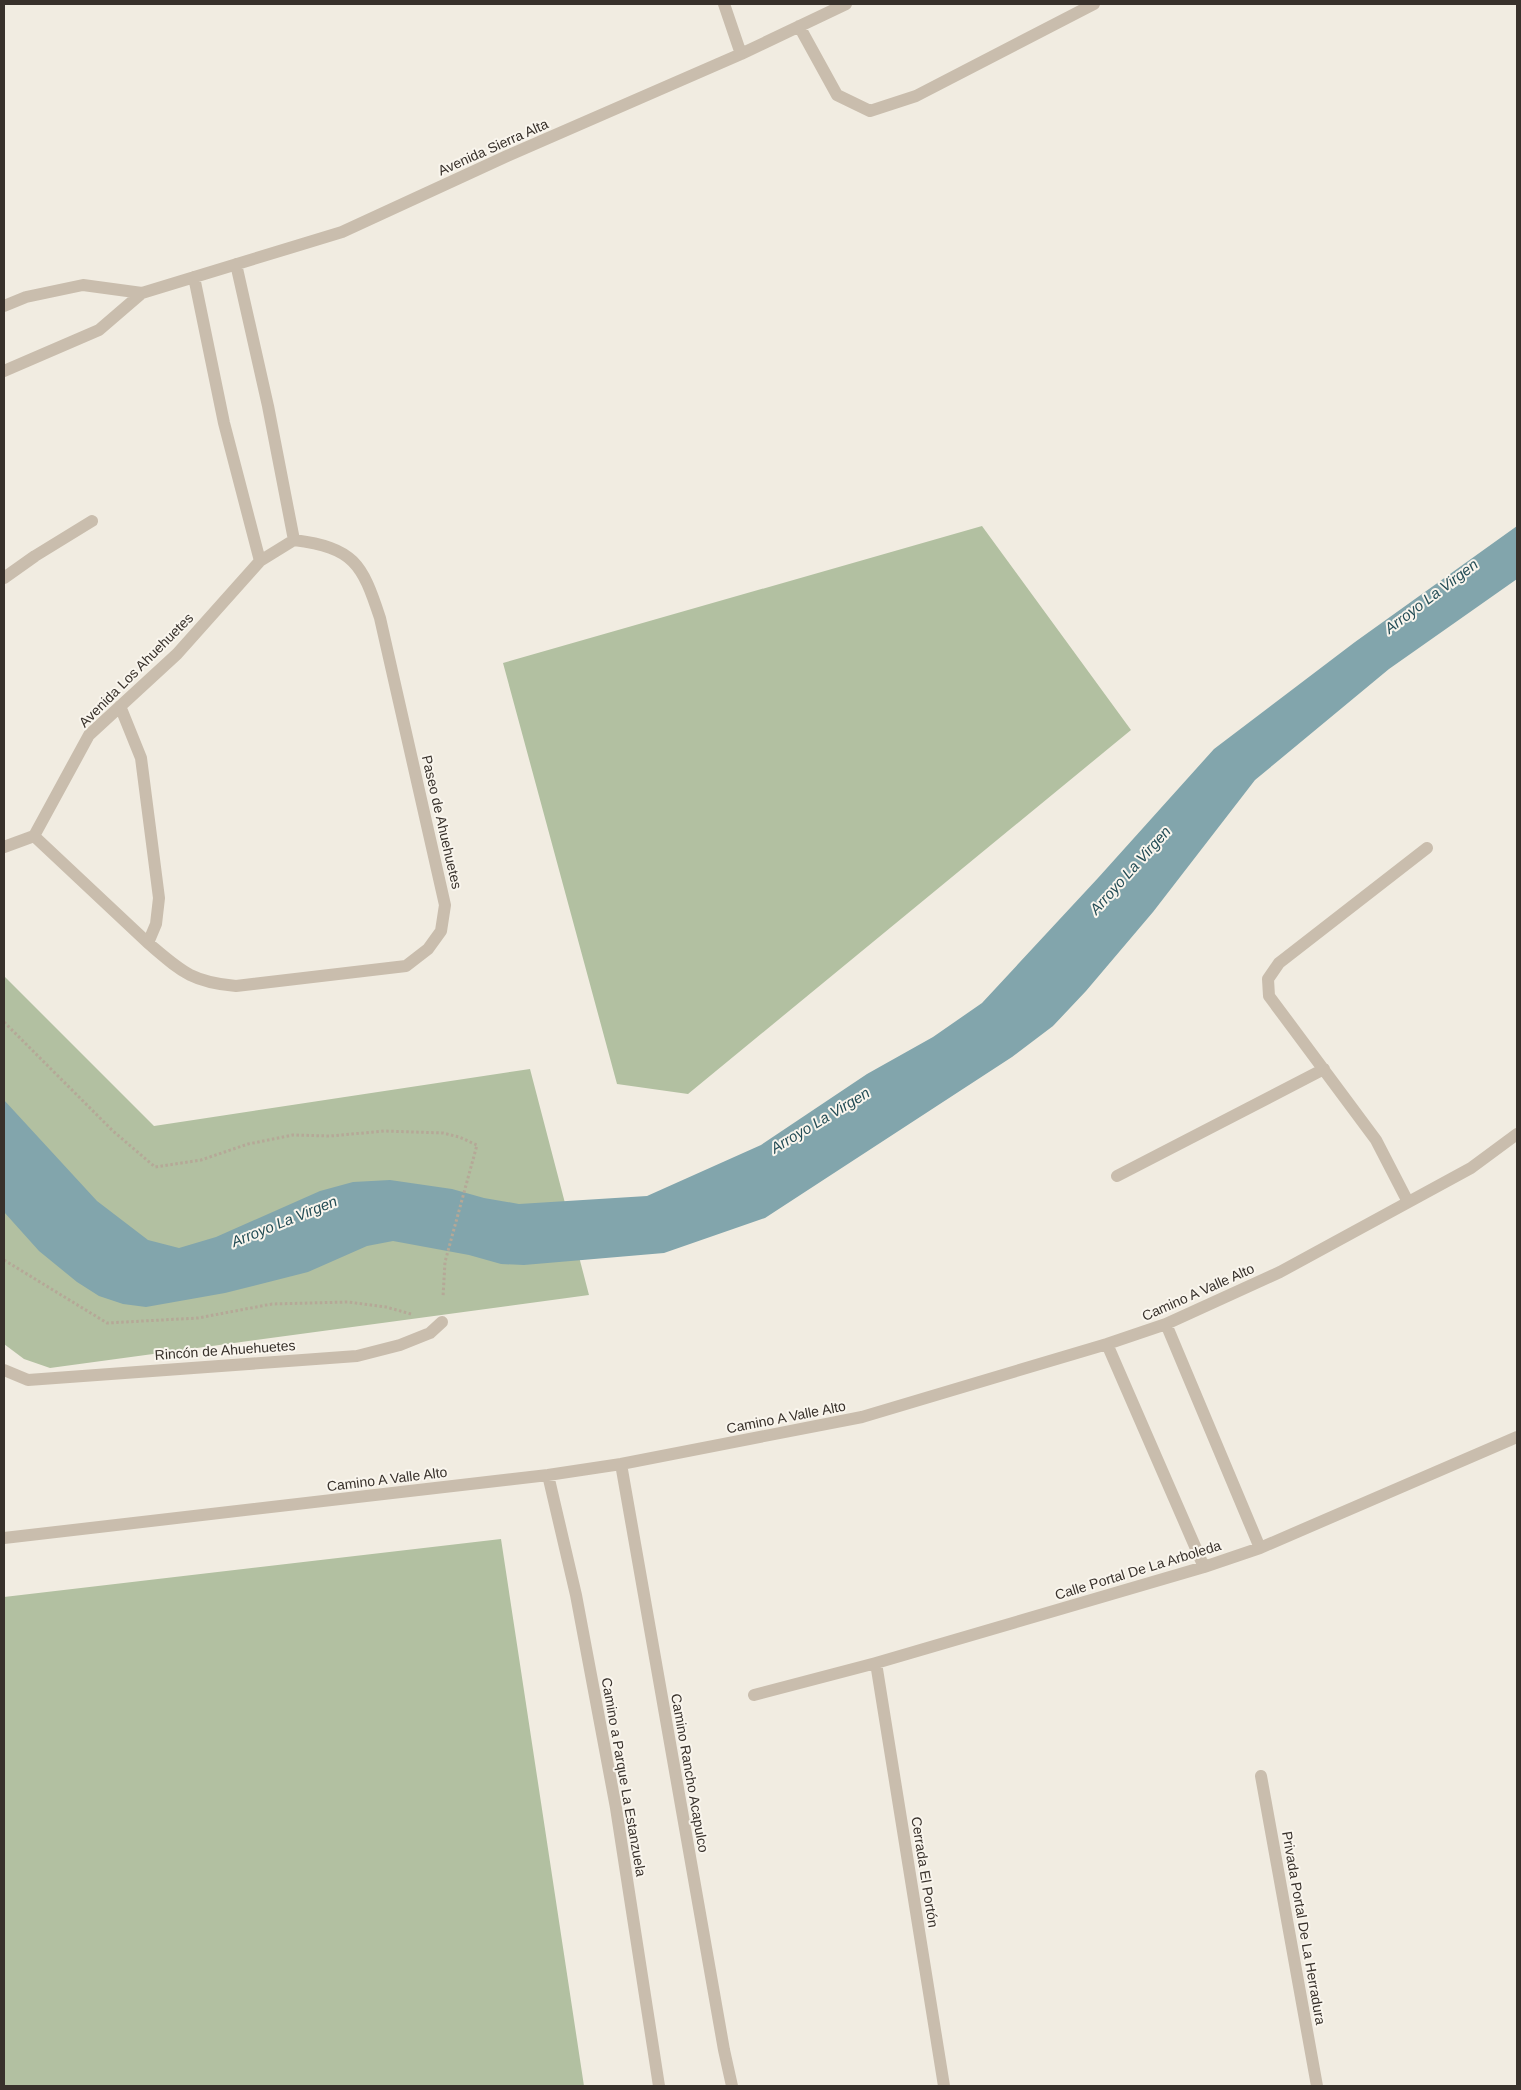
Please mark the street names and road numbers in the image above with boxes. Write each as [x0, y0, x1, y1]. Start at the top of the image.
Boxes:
street label: Avenida Sierra Alta [435, 115, 551, 178]
street label: Avenida Los Ahuehuetes [76, 610, 196, 730]
street label: Paseo de Ahuehuetes [419, 753, 465, 891]
street label: Camino A Valle Alto [1139, 1260, 1257, 1324]
street label: Rincón de Ahuehuetes [154, 1337, 296, 1363]
street label: Camino A Valle Alto [725, 1398, 847, 1436]
street label: Camino A Valle Alto [326, 1464, 448, 1494]
street label: Calle Portal De La Arboleda [1053, 1537, 1223, 1603]
street label: Camino a Parque La Estanzuela [599, 1676, 649, 1878]
street label: Camino Rancho Acapulco [668, 1692, 712, 1854]
street label: Cerrada El Portón [908, 1815, 942, 1929]
street label: Privada Portal De La Herradura [1279, 1830, 1329, 2026]

